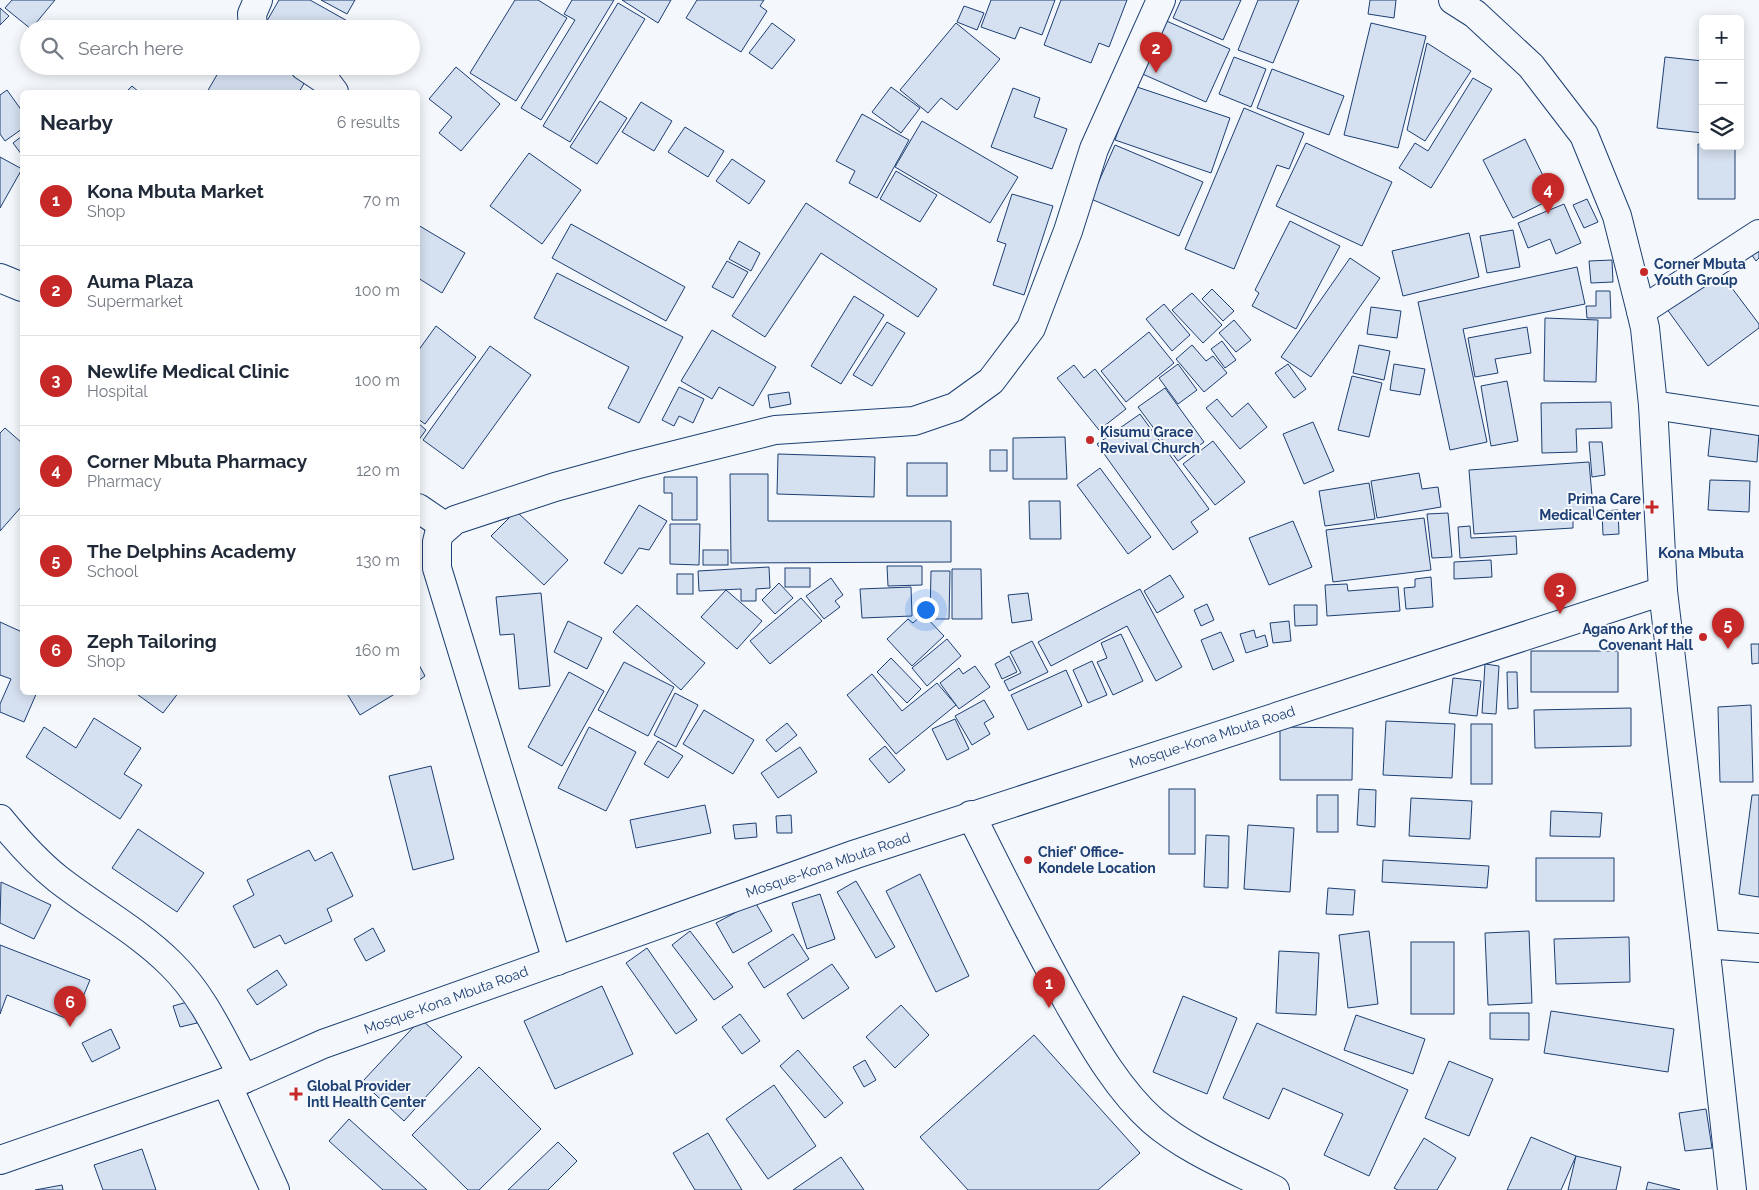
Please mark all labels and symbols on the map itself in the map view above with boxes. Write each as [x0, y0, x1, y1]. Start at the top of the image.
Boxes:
pin: 2 [1140, 32, 1172, 73]
pin: 4 [1532, 173, 1564, 214]
place label: Corner Mbuta Youth Group [1654, 256, 1746, 288]
marker: Corner Mbuta Youth Group [1638, 266, 1650, 278]
place label: Kisumu Grace Revival Church [1100, 424, 1200, 456]
marker: Kisumu Grace Revival Church [1084, 434, 1096, 446]
place label: Prima Care Medical Center [1539, 491, 1642, 523]
marker: Prima Care Medical Center [1645, 500, 1659, 514]
district label: Kona Mbuta [1658, 544, 1744, 562]
pin: 3 [1544, 573, 1576, 614]
your location [913, 597, 939, 623]
pin: 5 [1712, 608, 1744, 649]
place label: Agano Ark of the Covenant Hall [1582, 621, 1694, 653]
marker: Agano Ark of the Covenant Hall [1697, 631, 1709, 643]
street label: Mosque-Kona Mbuta Road [1127, 703, 1297, 771]
street label: Mosque-Kona Mbuta Road [743, 829, 913, 901]
place label: Chief' Office- Kondele Location [1038, 844, 1156, 876]
marker: Chief' Office- Kondele Location [1022, 854, 1034, 866]
street label: Mosque-Kona Mbuta Road [362, 963, 530, 1037]
pin: 1 [1033, 967, 1065, 1008]
pin: 6 [54, 986, 86, 1027]
place label: Global Provider Intl Health Center [307, 1078, 427, 1110]
marker: Global Provider Intl Health Center [289, 1087, 303, 1101]

